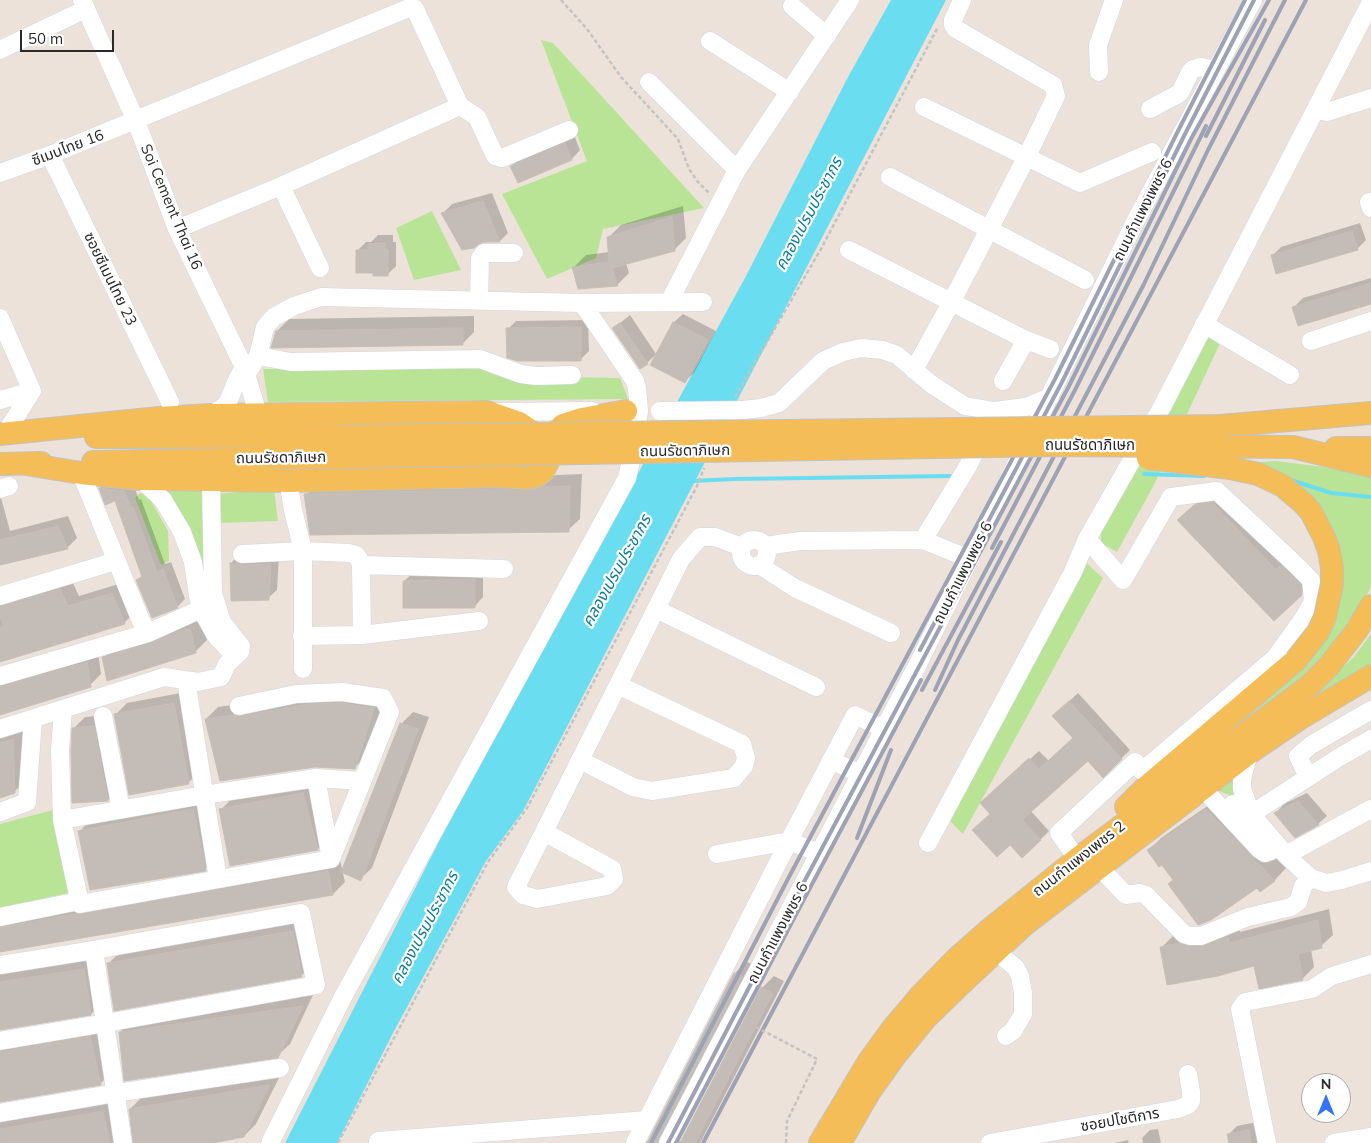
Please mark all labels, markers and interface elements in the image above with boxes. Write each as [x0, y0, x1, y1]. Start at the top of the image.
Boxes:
scale bar [22, 20, 116, 52]
text: 50 m [28, 29, 63, 48]
street label: ซีเมนไทย 16 [29, 126, 107, 170]
street label: Soi Cement Thai 16 [136, 141, 206, 273]
water label: คลองเปรมประชากร [771, 155, 847, 273]
street label: ถนนกำแพงเพชร 6 [1109, 156, 1177, 264]
street label: ซอยซีเมนไทย 23 [80, 229, 140, 329]
street label: ถนนรัชดาภิเษก [1045, 436, 1135, 454]
street label: ถนนรัชดาภิเษก [640, 441, 730, 461]
street label: ถนนรัชดาภิเษก [236, 448, 326, 468]
water label: คลองเปรมประชากร [578, 512, 656, 630]
street label: ถนนกำแพงเพชร 6 [929, 519, 997, 627]
street label: ถนนกำแพงเพชร 2 [1029, 817, 1129, 901]
water label: คลองเปรมประชากร [387, 869, 463, 987]
street label: ถนนกำแพงเพชร 6 [744, 879, 812, 987]
north arrow [1301, 1073, 1351, 1123]
text: N [1321, 1075, 1331, 1093]
street label: ซอยปโชติการ [1079, 1104, 1161, 1136]

